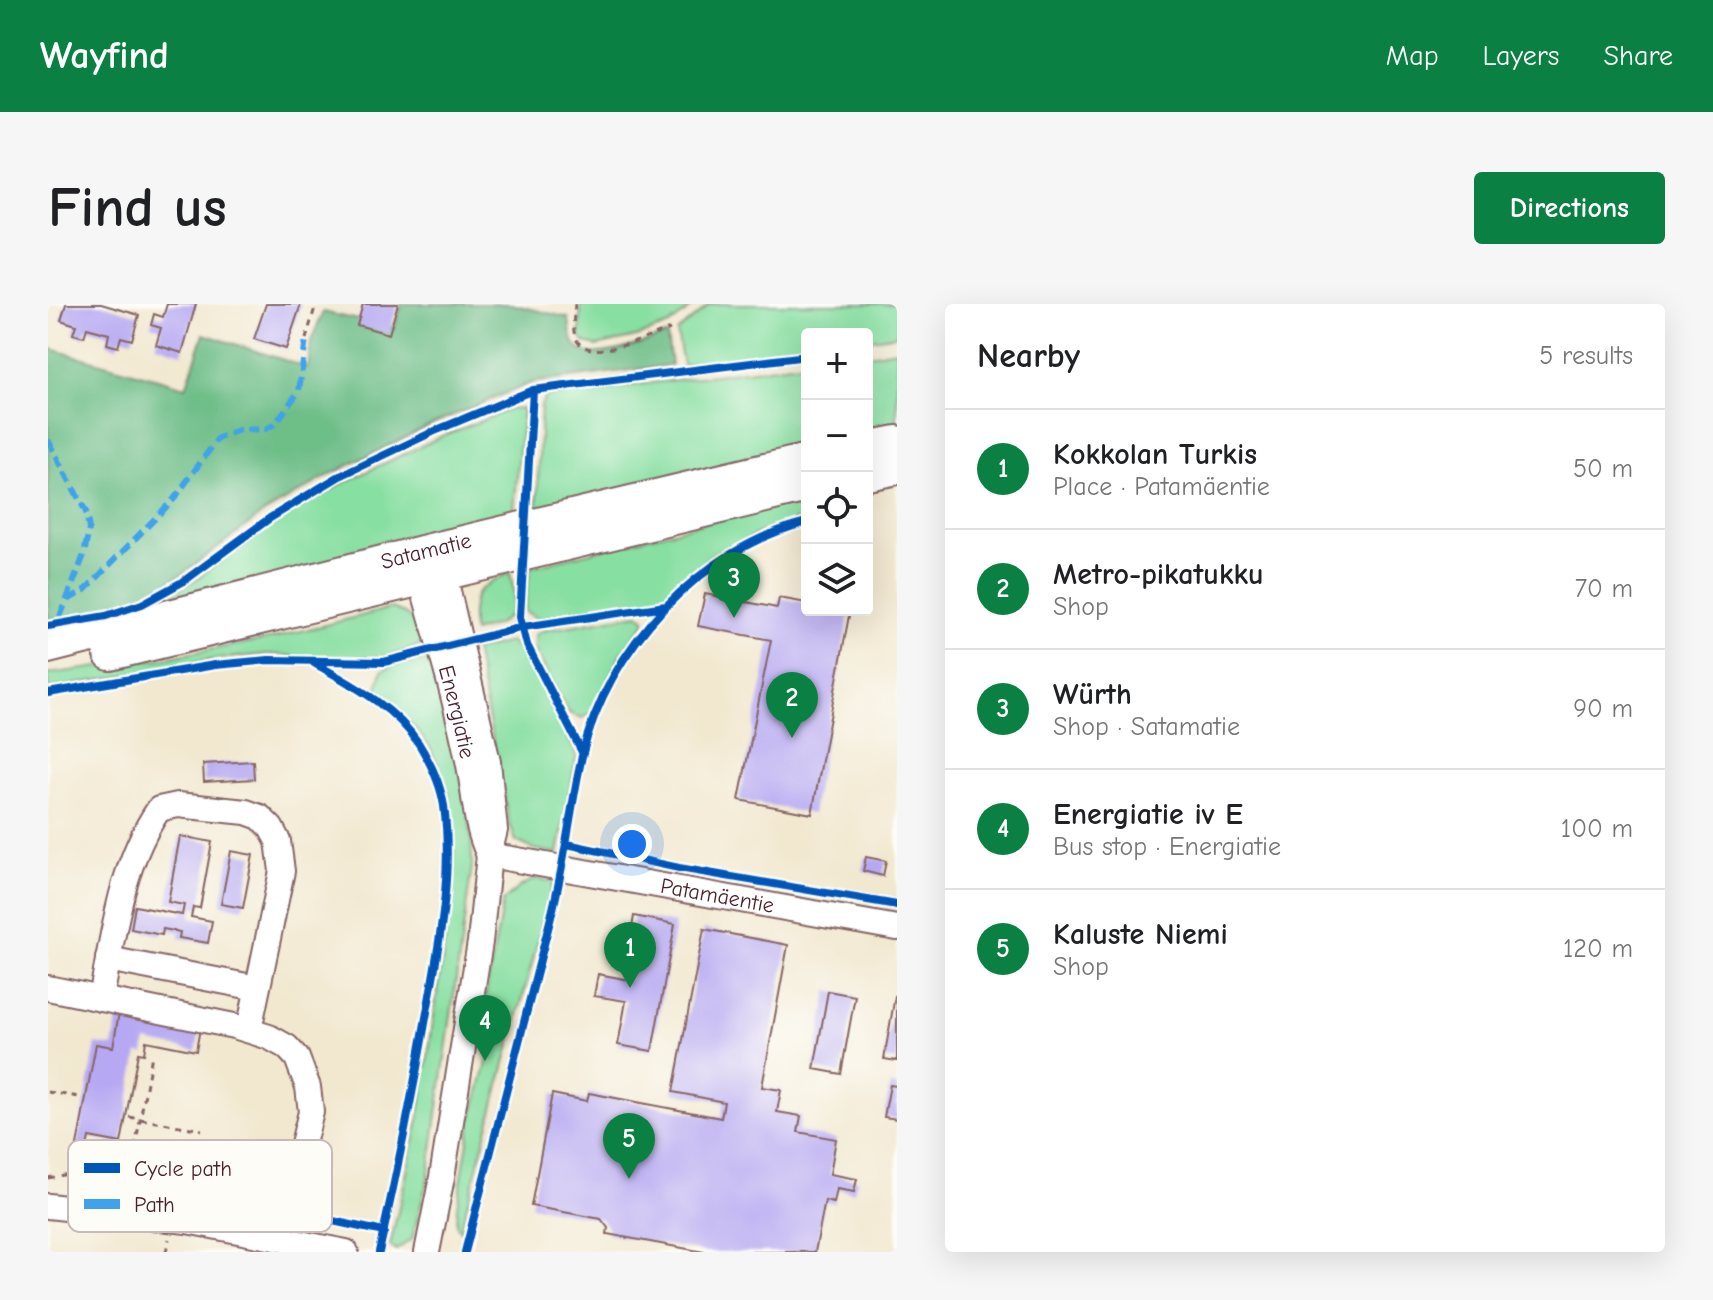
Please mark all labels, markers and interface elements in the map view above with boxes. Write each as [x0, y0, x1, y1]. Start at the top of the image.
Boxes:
text: Wayfind [40, 34, 169, 78]
text: Map [1386, 40, 1439, 72]
text: Layers [1483, 40, 1559, 72]
text: Share [1603, 40, 1673, 72]
button: Directions [1474, 172, 1665, 244]
text: Find us [48, 176, 227, 240]
map controls [801, 328, 873, 616]
button: + [801, 328, 873, 400]
text: Nearby [977, 336, 1080, 376]
text: 5 results [1539, 341, 1633, 371]
button: − [801, 400, 873, 472]
text: Kokkolan Turkis [1053, 437, 1257, 472]
text: 1 [998, 454, 1008, 484]
text: 50 m [1573, 454, 1633, 484]
button: locate [801, 472, 873, 544]
text: Place · Patamäentie [1053, 472, 1270, 502]
street label: Satamatie [378, 528, 474, 575]
button: layers [801, 544, 873, 616]
pin: 3 [708, 552, 760, 618]
text: Metro-pikatukku [1053, 557, 1264, 592]
text: 2 [997, 574, 1009, 604]
text: 70 m [1575, 574, 1633, 604]
text: Shop [1053, 592, 1109, 622]
street label: Energiatie [433, 662, 480, 761]
pin: 2 [766, 672, 818, 738]
text: Würth [1053, 677, 1132, 712]
text: 3 [997, 694, 1009, 724]
text: 90 m [1573, 694, 1633, 724]
text: Shop · Satamatie [1053, 712, 1240, 742]
text: Energiatie iv E [1053, 797, 1243, 832]
text: 4 [997, 814, 1009, 844]
text: 100 m [1561, 814, 1633, 844]
your location [612, 824, 652, 864]
text: Bus stop · Energiatie [1053, 832, 1281, 862]
street label: Patamäentie [659, 873, 776, 919]
text: Kaluste Niemi [1053, 917, 1228, 952]
pin: 1 [604, 922, 656, 988]
text: 5 [996, 934, 1010, 964]
text: 120 m [1563, 934, 1633, 964]
text: Shop [1053, 952, 1109, 982]
pin: 4 [459, 995, 511, 1061]
pin: 5 [603, 1113, 655, 1179]
legend [68, 1140, 332, 1232]
text: Cycle path [134, 1156, 232, 1182]
text: Path [134, 1192, 175, 1218]

